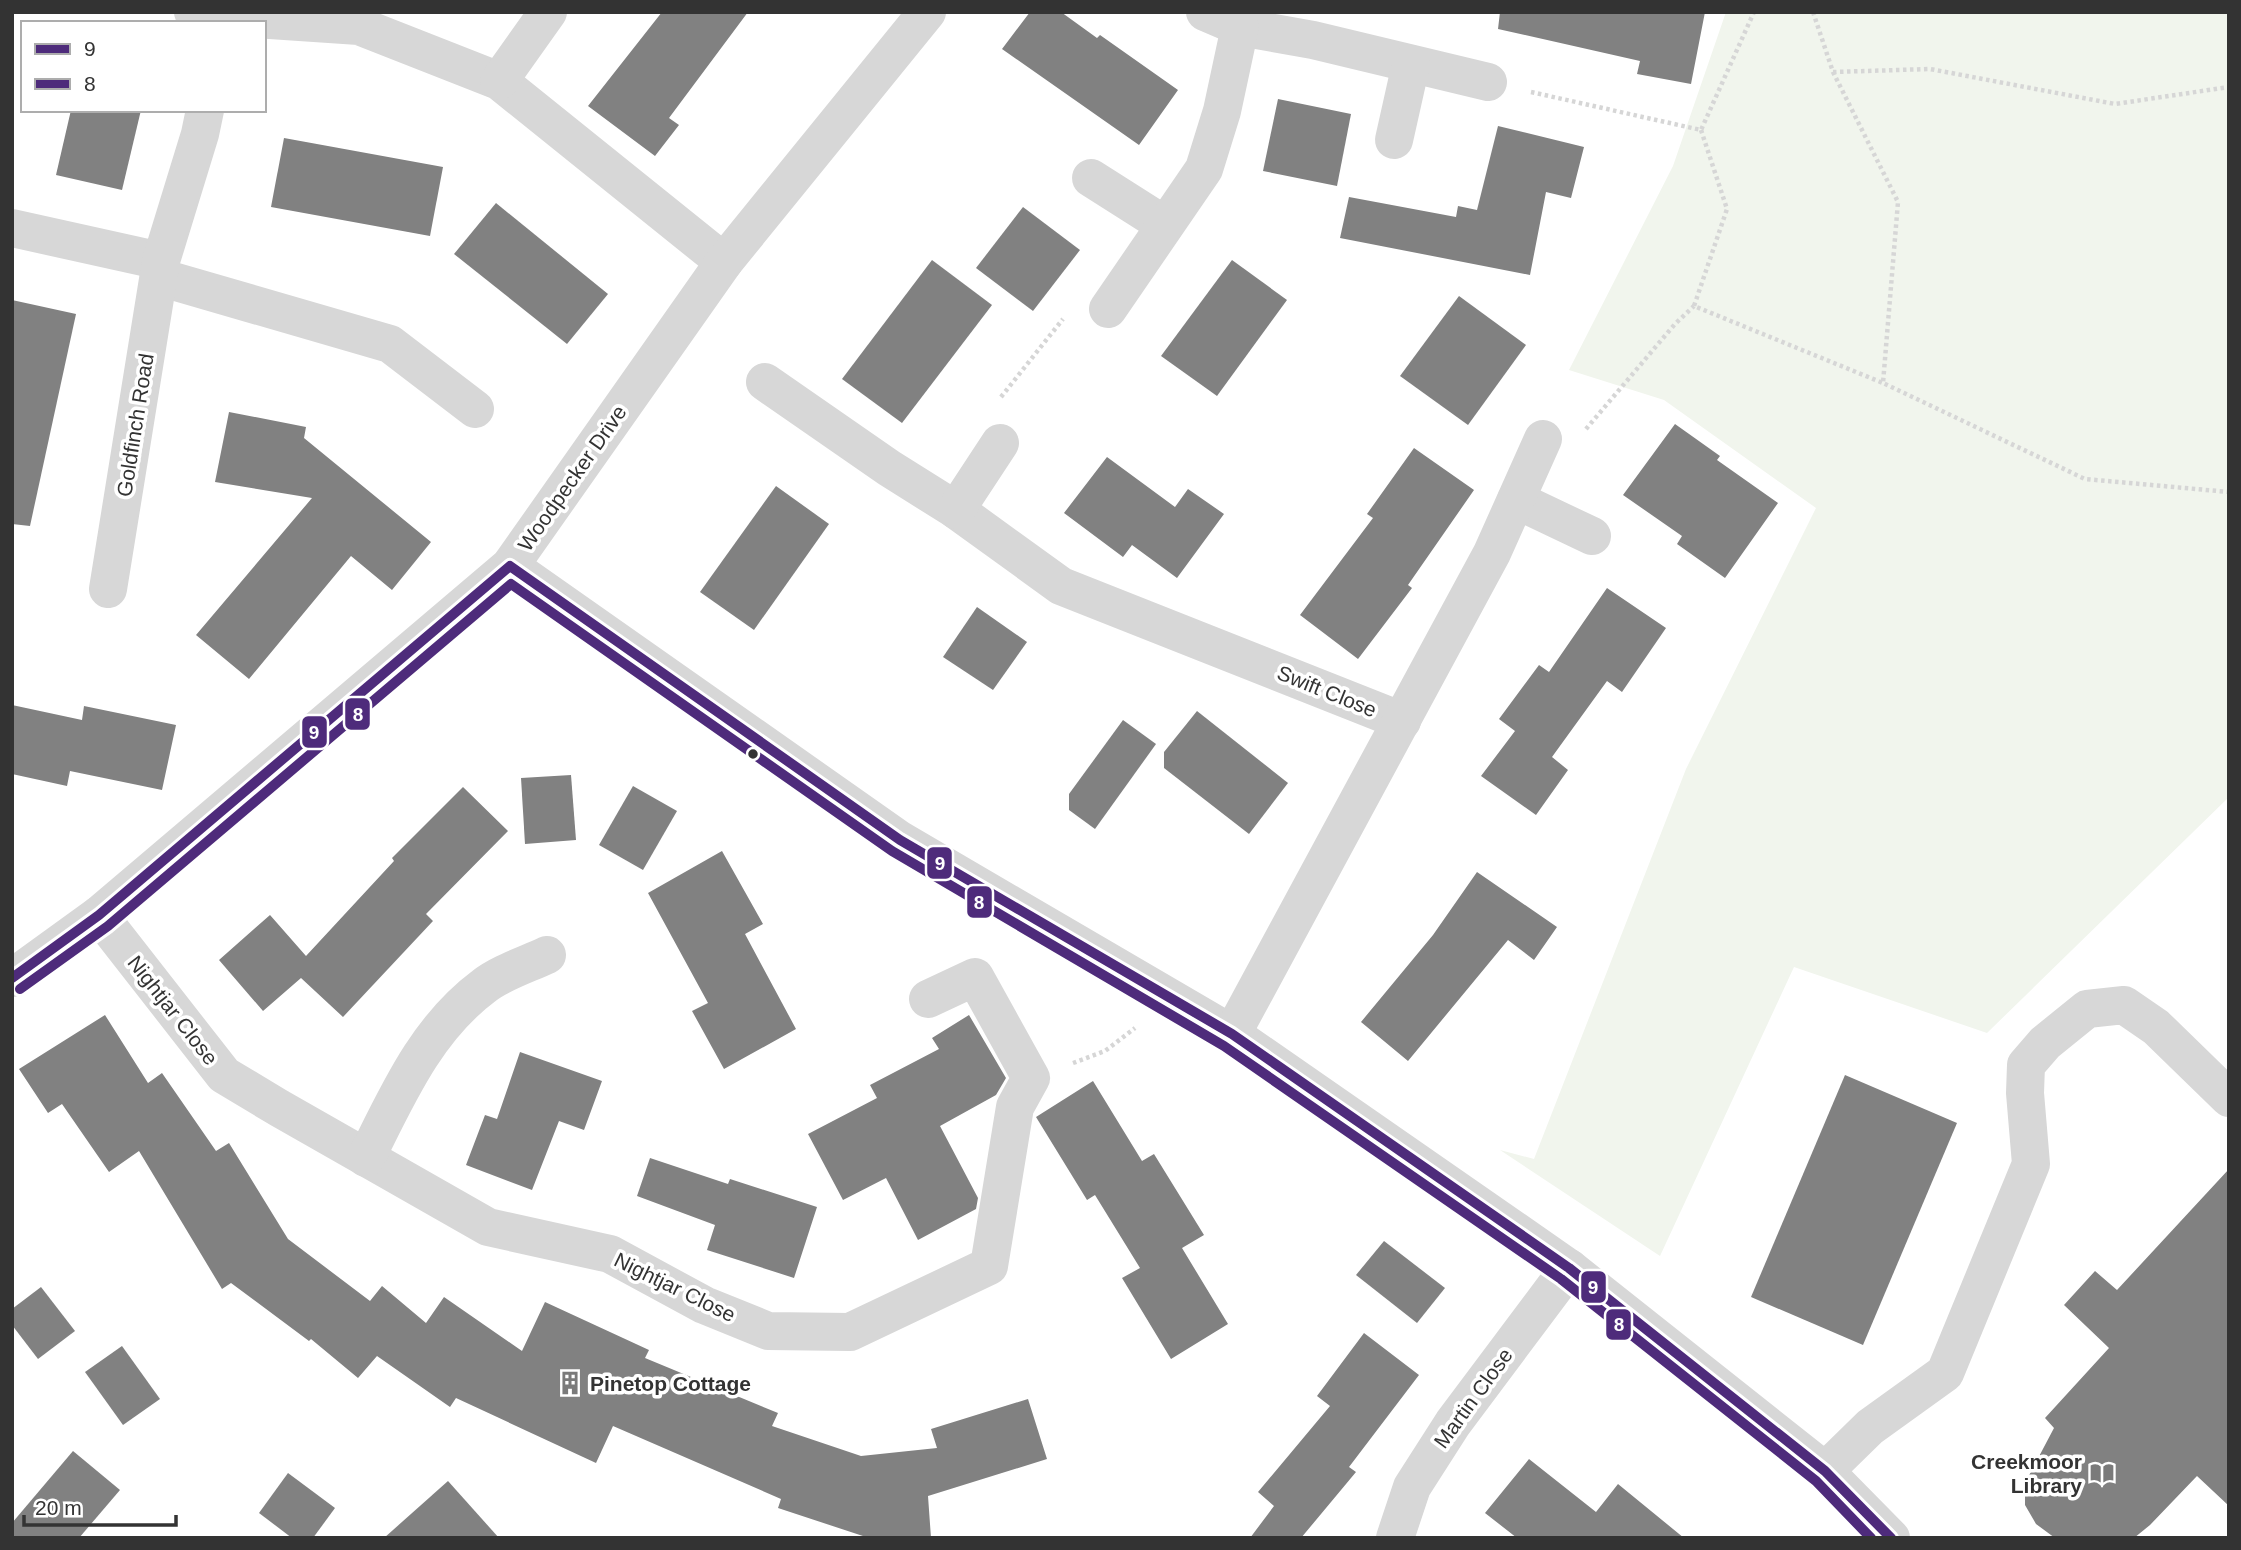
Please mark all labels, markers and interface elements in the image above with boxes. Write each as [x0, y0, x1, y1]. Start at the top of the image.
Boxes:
legend [21, 21, 266, 112]
text: 9 [84, 37, 96, 60]
text: 8 [84, 72, 96, 95]
street label: Goldfinch Road [112, 352, 158, 498]
street label: Woodpecker Drive [513, 401, 631, 555]
street label: Swift Close [1274, 661, 1380, 721]
line badge: 8 [344, 697, 371, 731]
text: 8 [353, 704, 363, 725]
line badge: 9 [301, 715, 328, 749]
text: 9 [309, 722, 319, 743]
unlabelled marker [746, 747, 760, 761]
line badge: 9 [926, 846, 953, 880]
text: 9 [935, 853, 945, 874]
line badge: 8 [966, 885, 993, 919]
text: 8 [974, 892, 984, 913]
street label: Nightjar Close [123, 951, 223, 1069]
street label: Nightjar Close [611, 1248, 739, 1326]
line badge: 9 [1580, 1270, 1607, 1304]
text: 9 [1588, 1277, 1598, 1298]
line badge: 8 [1605, 1308, 1632, 1341]
text: 8 [1614, 1314, 1624, 1335]
street label: Martin Close [1429, 1344, 1517, 1452]
building icon: Pinetop Cottage [556, 1369, 584, 1397]
place label: Pinetop Cottage [590, 1372, 751, 1395]
place label: Creekmoor Library [1971, 1450, 2082, 1497]
library icon: Creekmoor Library [2088, 1459, 2116, 1487]
scale bar [24, 1484, 177, 1528]
text: 20 m [35, 1496, 82, 1519]

